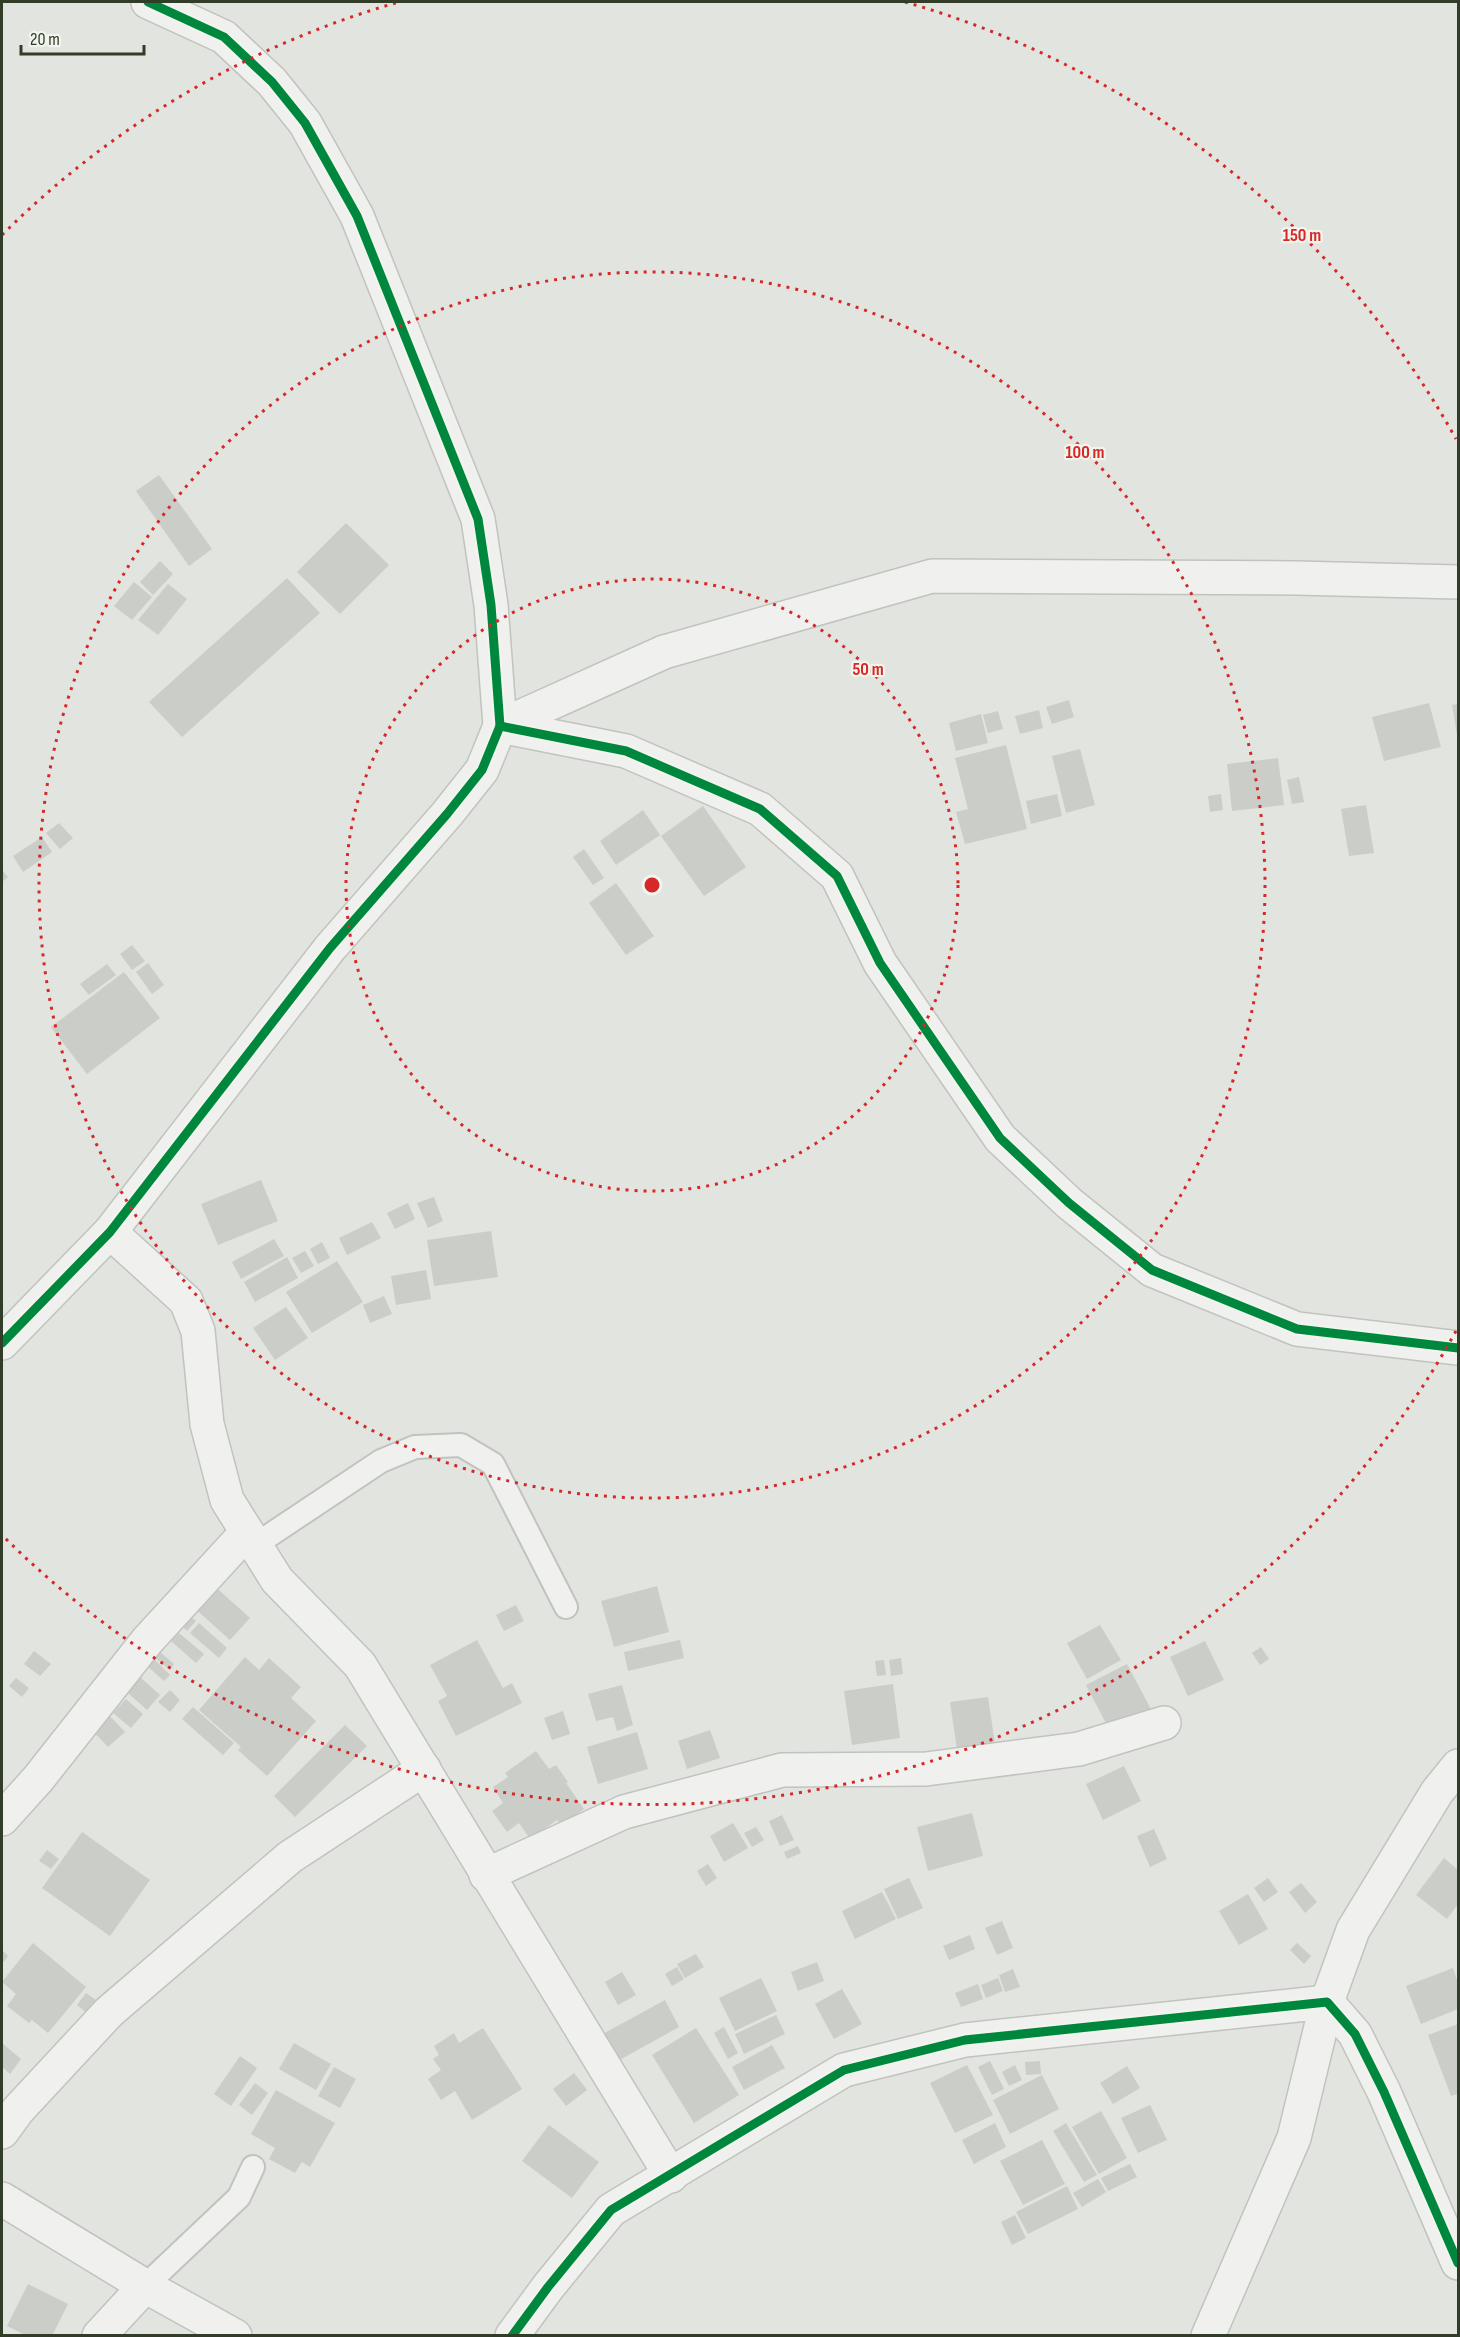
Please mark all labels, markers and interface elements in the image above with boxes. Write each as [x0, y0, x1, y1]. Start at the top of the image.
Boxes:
scale bar [21, 18, 144, 56]
text: 20 m [30, 29, 60, 50]
text: 150 m [1283, 225, 1321, 246]
text: 100 m [1066, 442, 1105, 463]
text: 50 m [852, 659, 884, 680]
centre of rings [642, 875, 662, 895]

